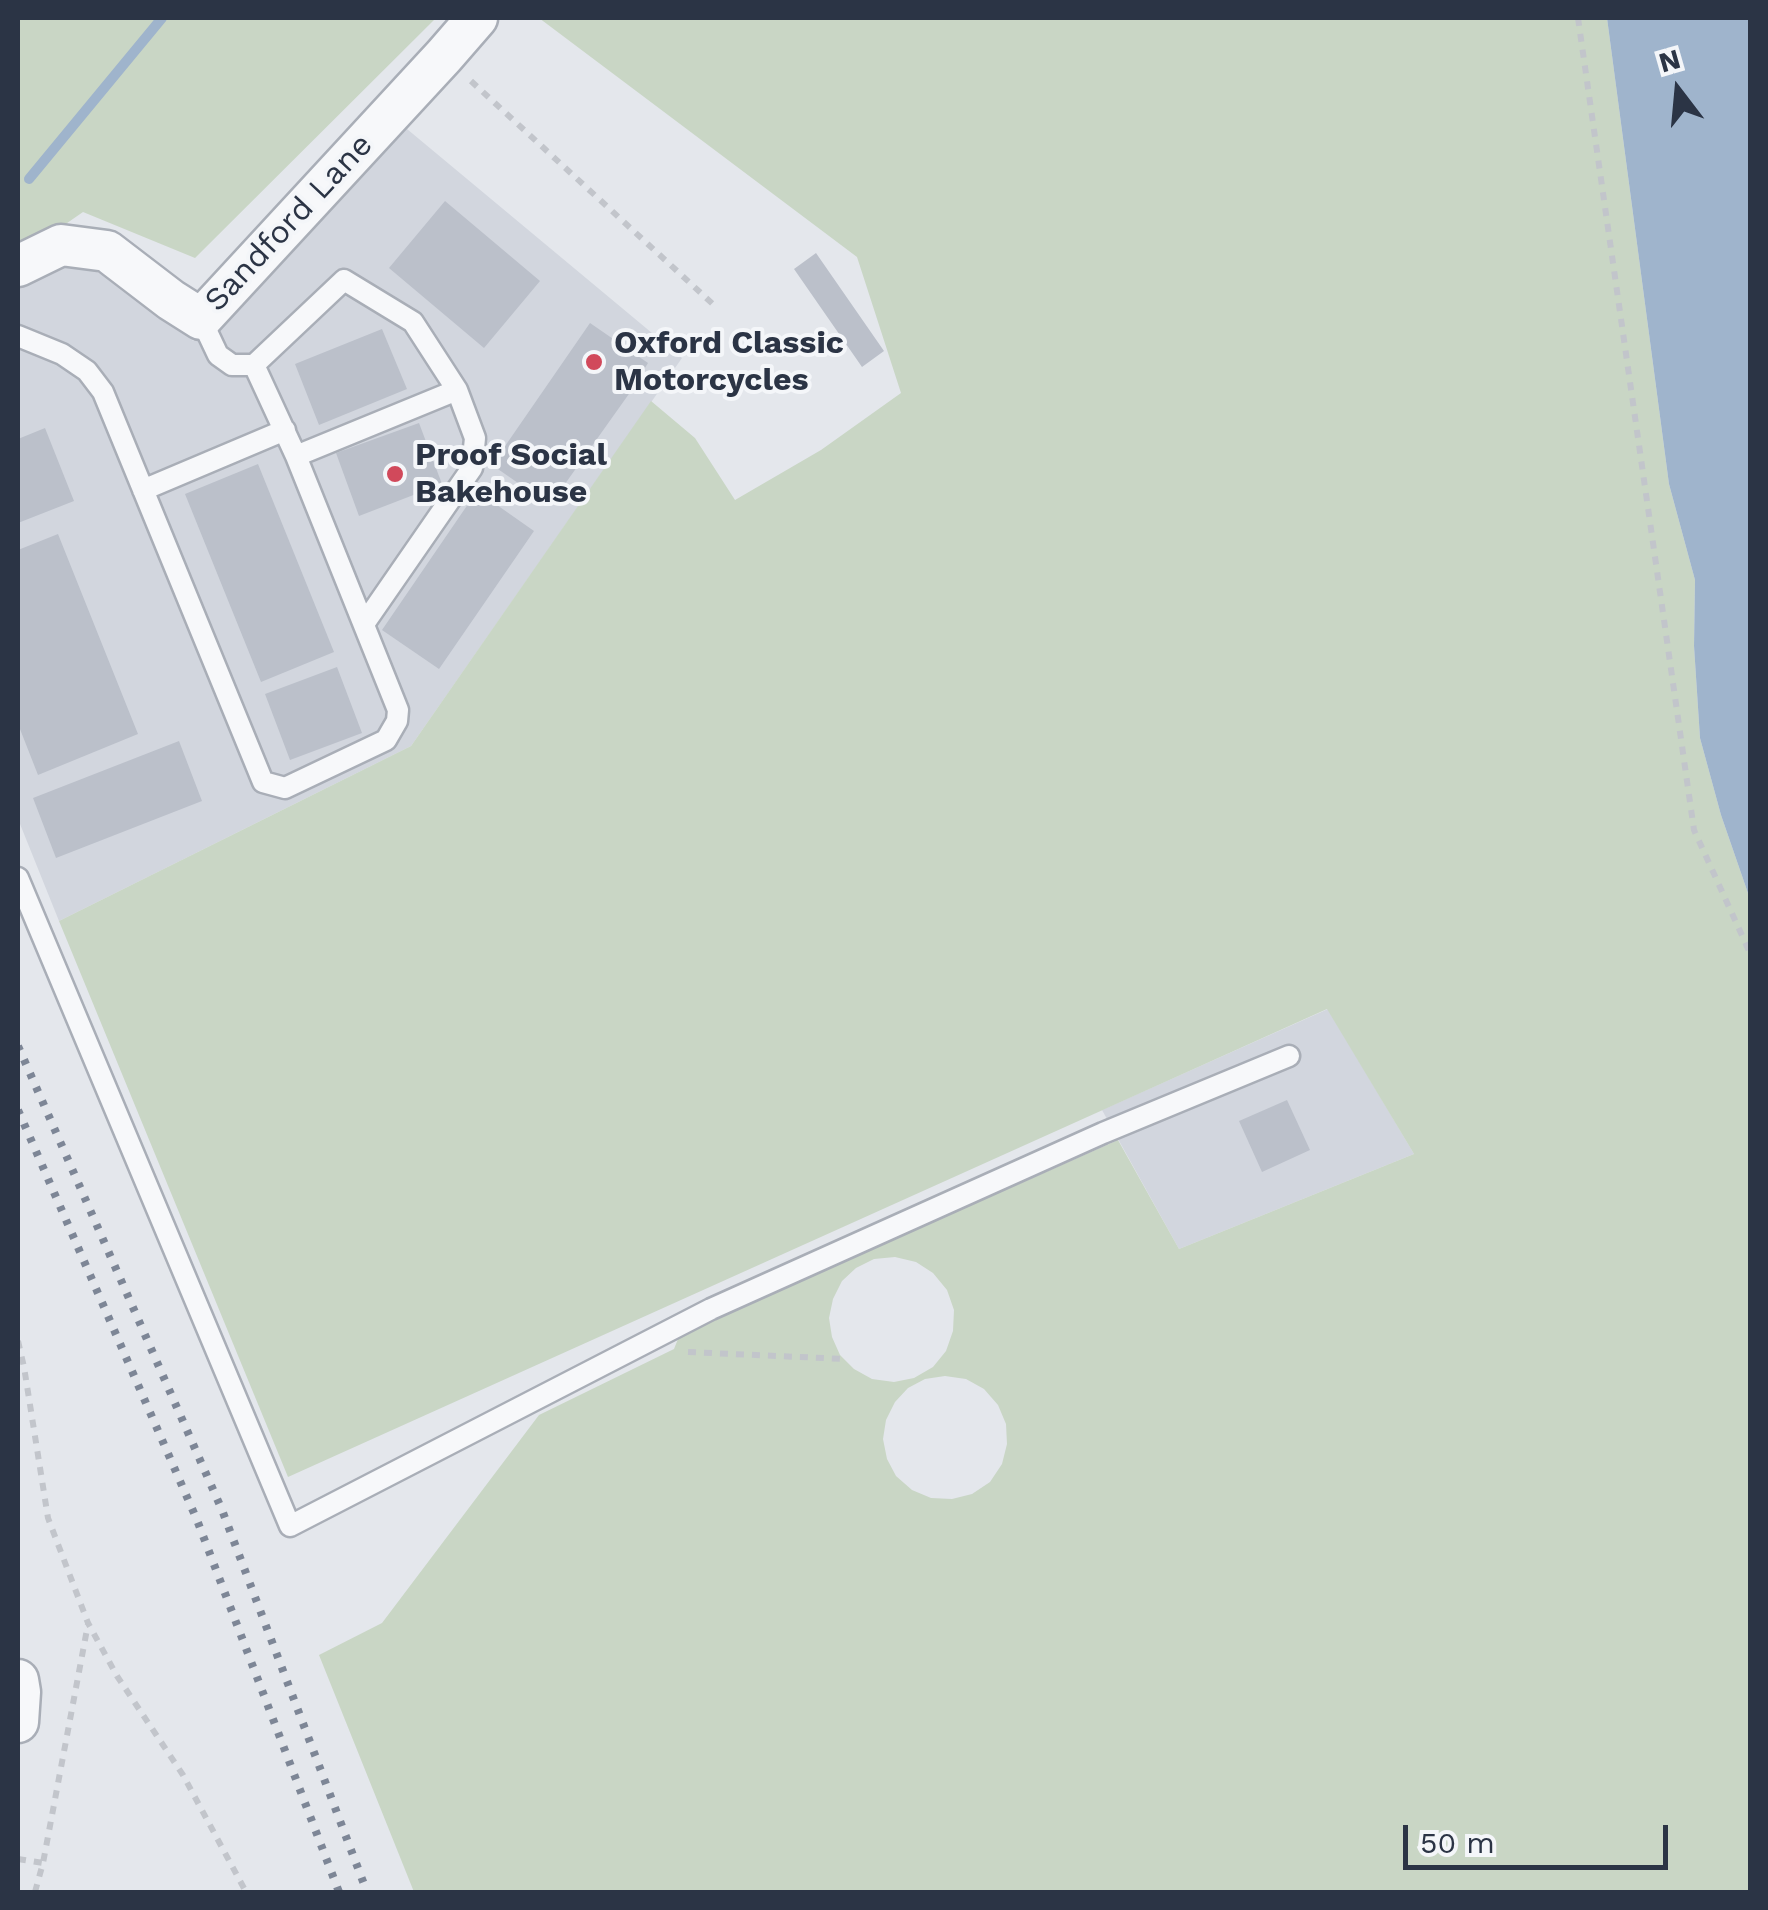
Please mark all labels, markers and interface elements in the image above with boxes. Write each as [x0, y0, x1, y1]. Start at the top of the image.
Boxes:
north arrow [1628, 40, 1728, 140]
text: N [1655, 42, 1684, 79]
street label: Sandford Lane [197, 126, 381, 320]
place label: Oxford Classic Motorcycles [614, 325, 844, 400]
marker: Oxford Classic Motorcycles [583, 351, 605, 373]
place label: Proof Social Bakehouse [415, 437, 607, 512]
marker: Proof Social Bakehouse [384, 463, 406, 485]
scale bar [1408, 1805, 1673, 1867]
text: 50 m [1420, 1825, 1495, 1860]

